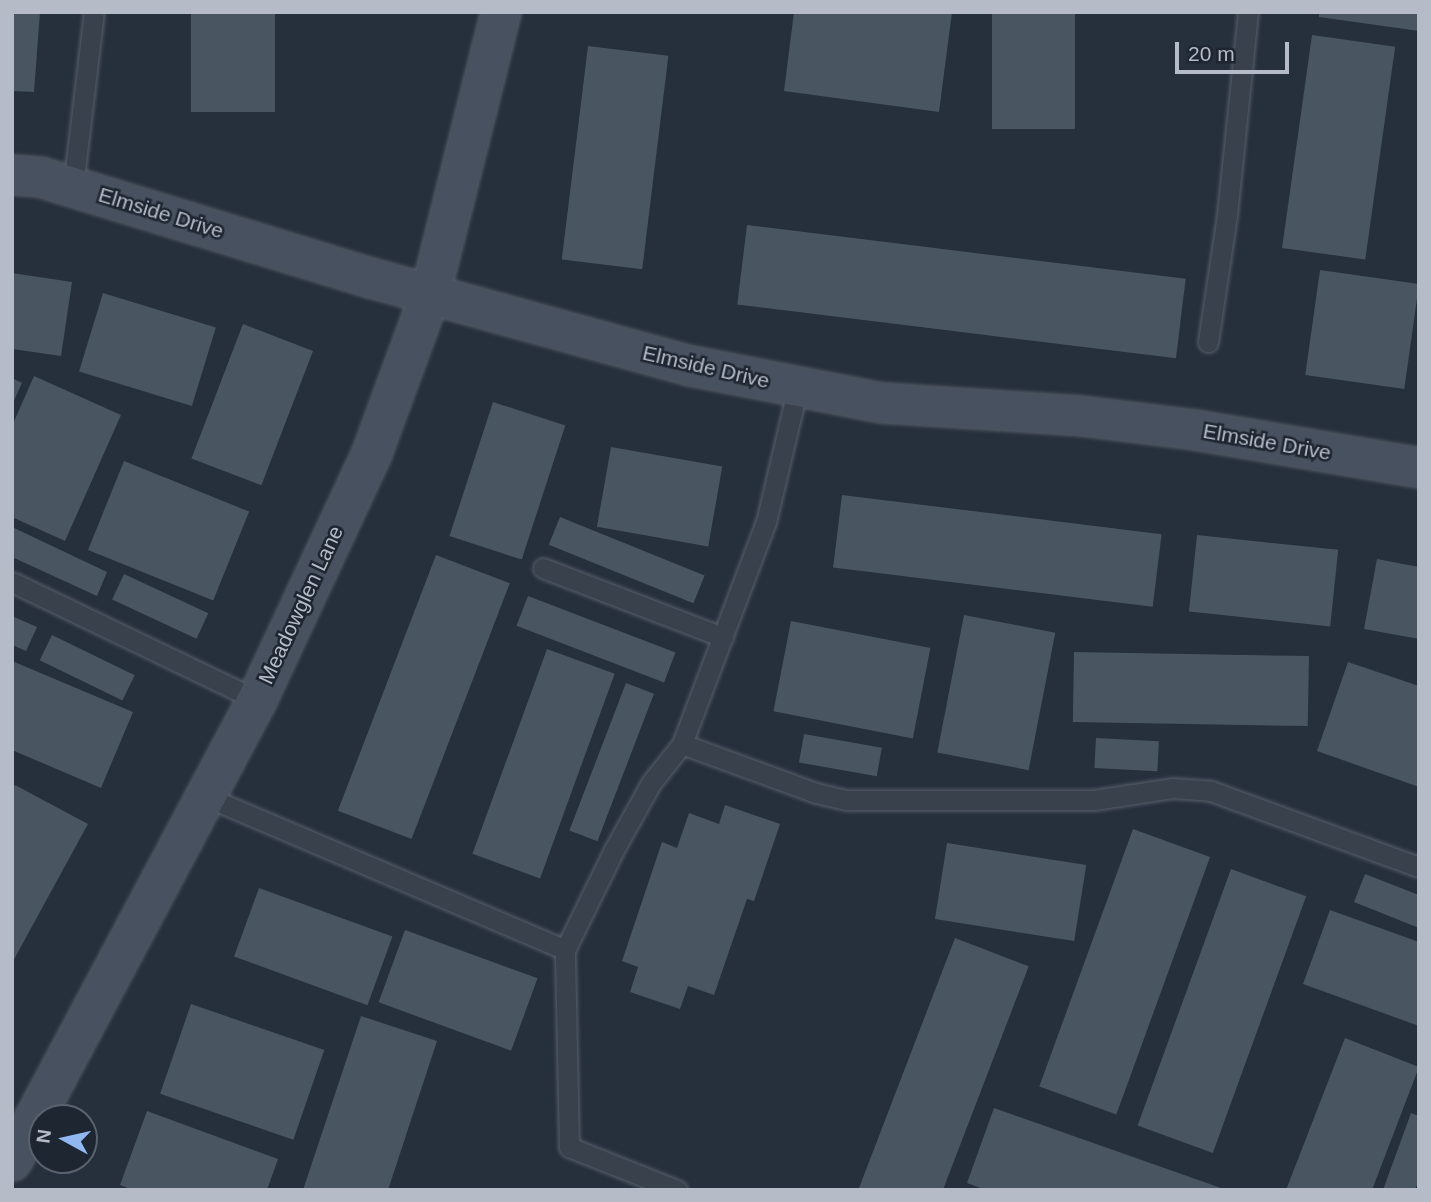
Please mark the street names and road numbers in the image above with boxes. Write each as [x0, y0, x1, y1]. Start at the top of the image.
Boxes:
street label: Elmside Drive [95, 182, 227, 244]
street label: Elmside Drive [640, 340, 772, 394]
street label: Elmside Drive [1201, 418, 1333, 466]
street label: Meadowglen Lane [253, 522, 349, 688]

